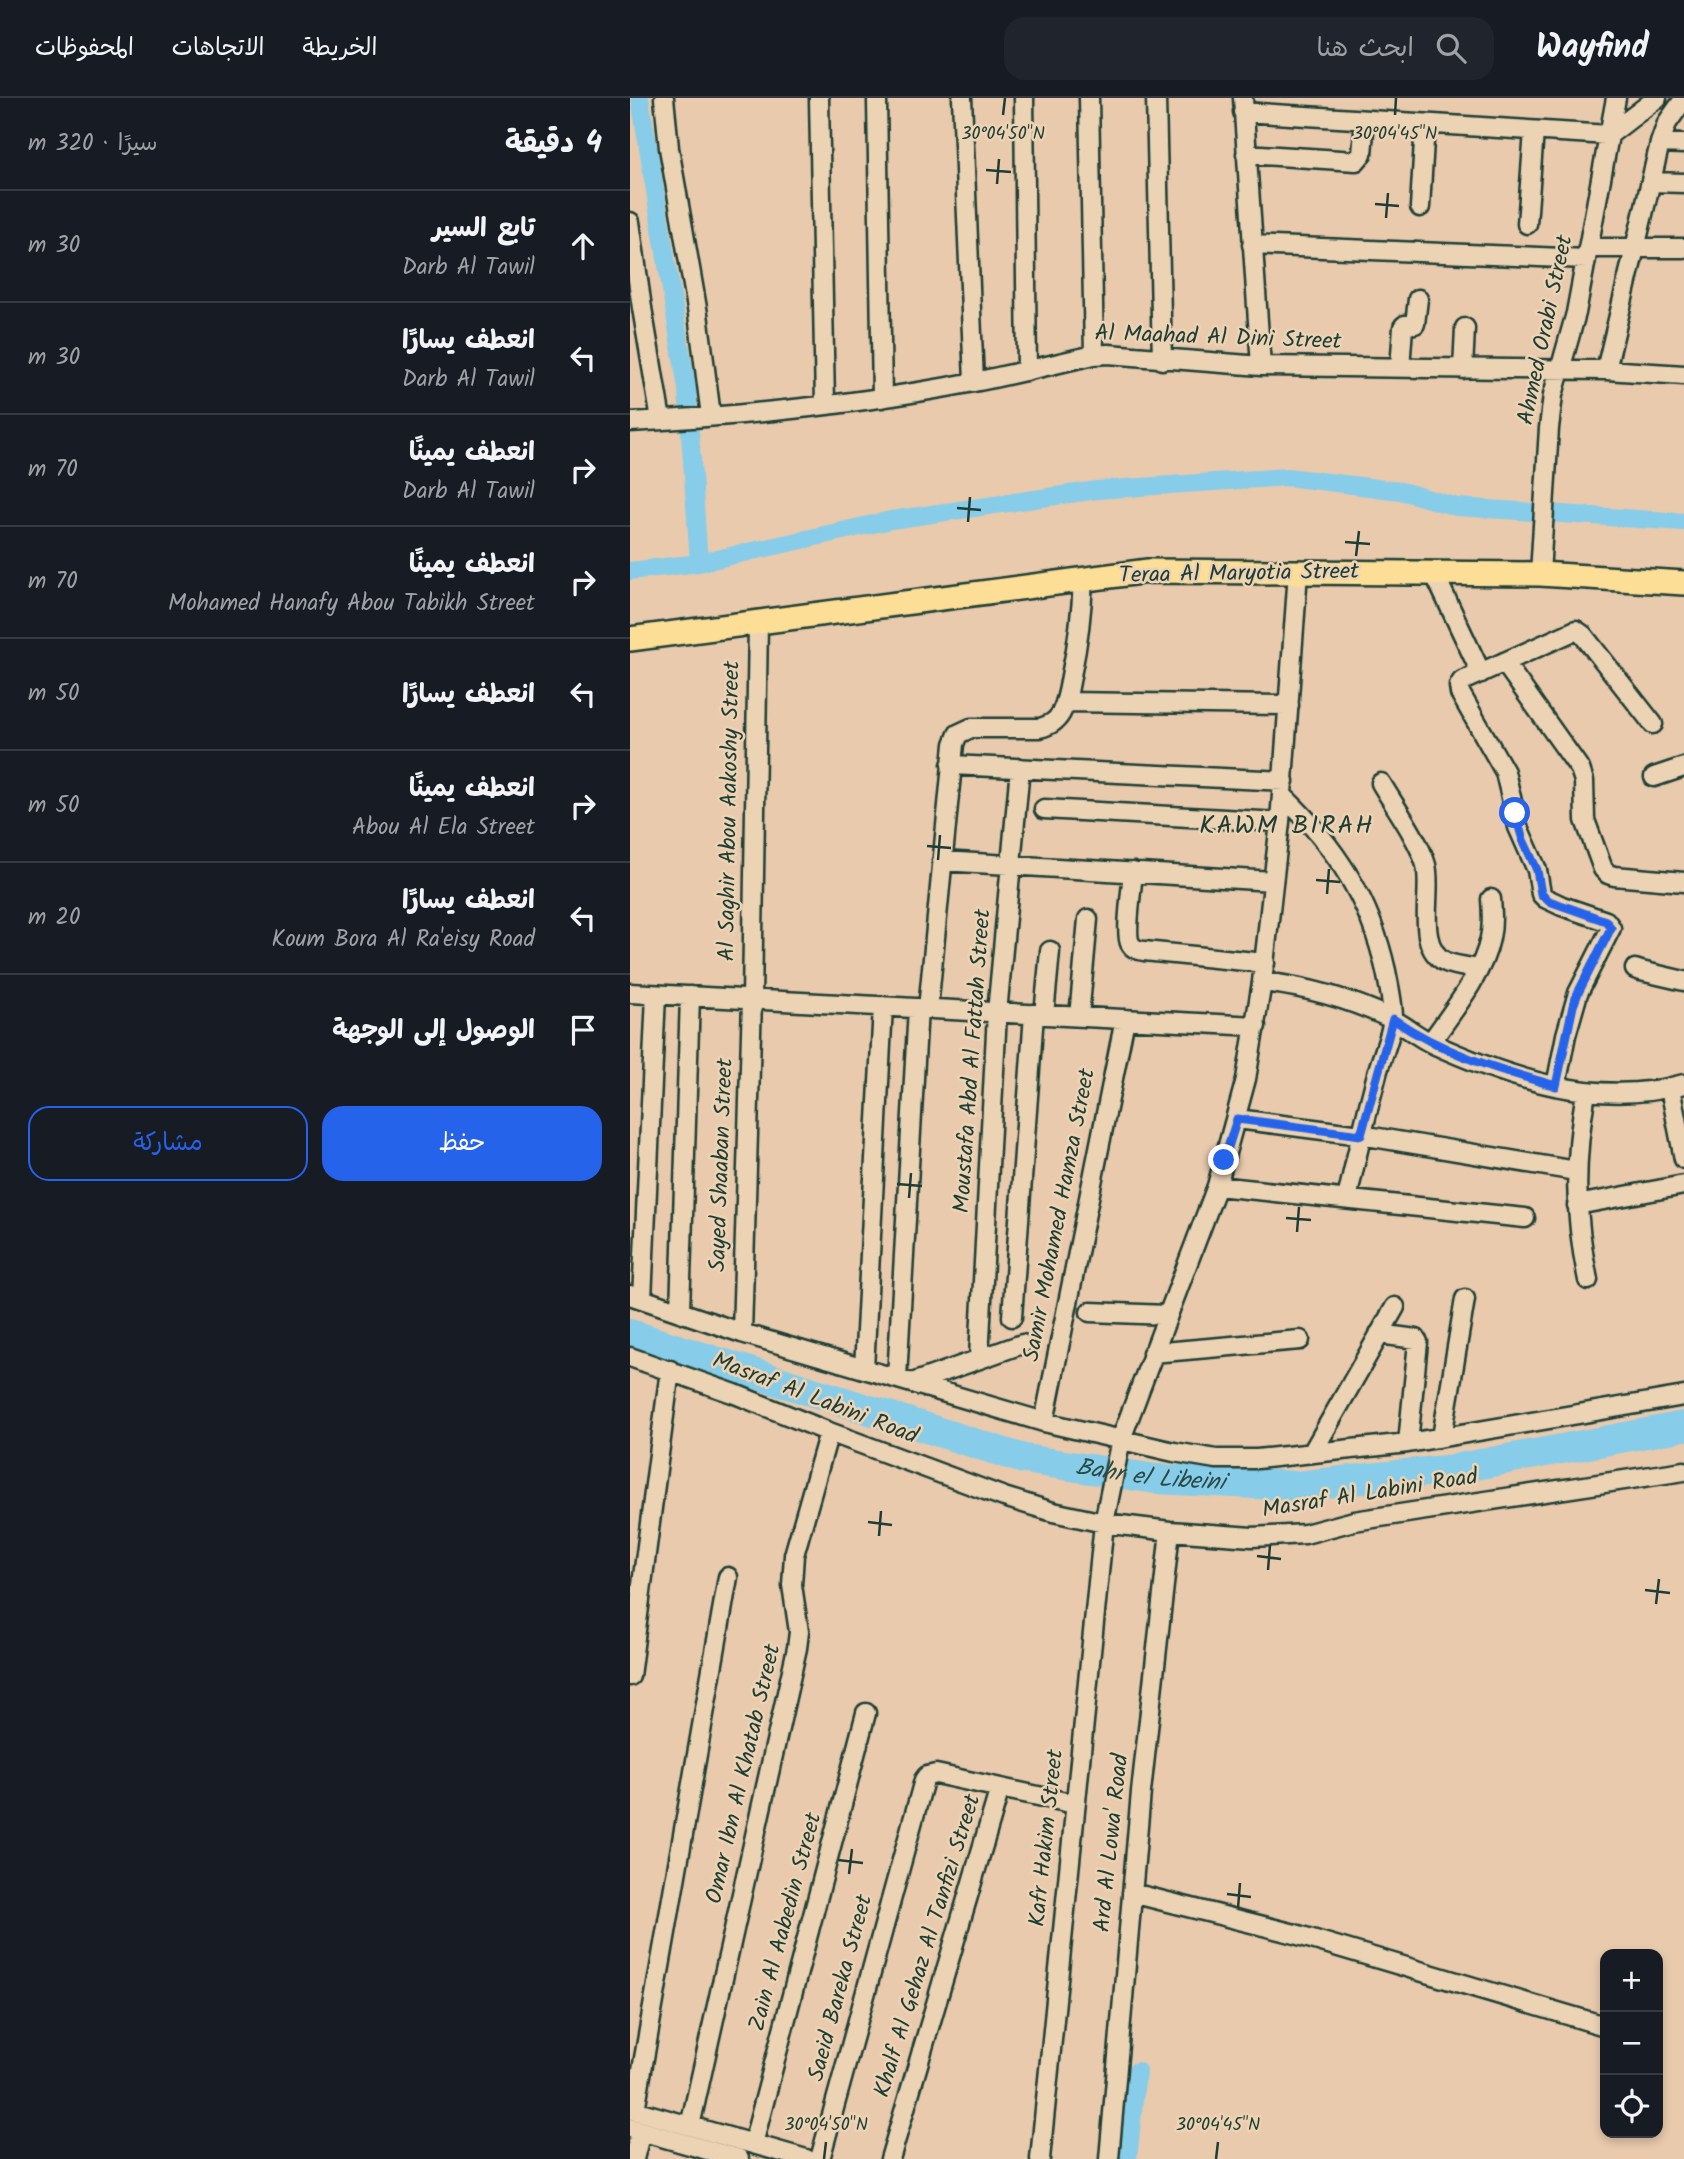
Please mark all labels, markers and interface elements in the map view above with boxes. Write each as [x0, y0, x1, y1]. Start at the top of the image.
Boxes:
search box [1004, 17, 1494, 80]
text: Wayfind [1536, 22, 1649, 75]
text: ابحث هنا [1317, 28, 1414, 70]
text: المحفوظات [35, 29, 134, 68]
text: الاتجاهات [172, 29, 265, 68]
text: الخريطة [303, 29, 377, 68]
icon: search [1432, 29, 1470, 67]
text: 4 دقيقة [505, 120, 602, 168]
text: 30°04'50"N [961, 120, 1045, 149]
text: 30°04'45"N [1353, 120, 1437, 149]
text: سيرًا · 320 m [28, 126, 157, 162]
text: تابع السير [432, 208, 535, 250]
icon: ahead [564, 227, 602, 265]
text: 30 m [28, 228, 80, 264]
street label: Ahmed Orabi Street [1508, 231, 1584, 428]
text: Darb Al Tawil [402, 250, 535, 286]
street label: Al Maahad Al Dini Street [1094, 316, 1343, 360]
text: انعطف يسارًا [402, 320, 535, 362]
icon: left [564, 339, 602, 377]
text: 30 m [28, 340, 80, 376]
text: Darb Al Tawil [402, 362, 535, 398]
text: انعطف يمينًا [409, 432, 535, 474]
icon: right [564, 451, 602, 489]
text: 70 m [28, 452, 78, 488]
text: Darb Al Tawil [402, 474, 535, 510]
text: انعطف يمينًا [409, 544, 535, 586]
street label: Teraa Al Maryotia Street [1119, 554, 1361, 594]
icon: right [564, 563, 602, 601]
text: 70 m [28, 564, 78, 600]
text: Mohamed Hanafy Abou Tabikh Street [168, 586, 535, 622]
street label: Al Saghir Abou Aakoshy Street [709, 659, 751, 962]
text: انعطف يسارًا [402, 674, 535, 716]
icon: left [564, 675, 602, 713]
text: 50 m [28, 676, 79, 712]
text: انعطف يمينًا [409, 768, 535, 810]
icon: right [564, 787, 602, 825]
text: 50 m [28, 788, 79, 824]
route start [1499, 797, 1530, 828]
district label: KAWM BIRAH [1199, 805, 1375, 847]
text: Abou Al Ela Street [352, 810, 535, 846]
text: انعطف يسارًا [402, 880, 535, 922]
icon: left [564, 899, 602, 937]
text: 20 m [28, 900, 80, 936]
street label: Moustafa Abd Al Fattah Street [944, 907, 1002, 1214]
text: Koum Bora Al Ra'eisy Road [272, 922, 535, 958]
text: الوصول إلى الوجهة [332, 1010, 535, 1052]
icon: arrive [564, 1011, 602, 1049]
street label: Sayed Shaaban Street [700, 1057, 744, 1272]
street label: Samir Mohamed Hamza Street [1014, 1064, 1106, 1365]
button: مشاركة [28, 1106, 308, 1181]
button: حفظ [322, 1106, 602, 1181]
route end [1208, 1144, 1239, 1175]
street label: Masraf Al Labini Road [707, 1343, 924, 1455]
water label: Bahr el Libeini [1073, 1448, 1231, 1502]
street label: Masraf Al Labini Road [1260, 1459, 1481, 1529]
street label: Omar Ibn Al Khatab Street [697, 1639, 792, 1907]
street label: Kafr Hakim Street [1020, 1746, 1074, 1928]
street label: Ard Al Lowa' Road [1085, 1752, 1139, 1934]
street label: Khalf Al Gehaz Al Tanfizi Street [865, 1789, 992, 2102]
street label: Zain Al Aabedin Street [740, 1808, 833, 2035]
street label: Saeid Bareka Street [799, 1890, 884, 2085]
map controls [1600, 1949, 1663, 2138]
button: + [1600, 1949, 1663, 2012]
button: − [1600, 2012, 1663, 2075]
button: locate [1600, 2075, 1663, 2138]
text: 30°04'50"N [784, 2111, 868, 2140]
text: 30°04'45"N [1176, 2111, 1260, 2140]

